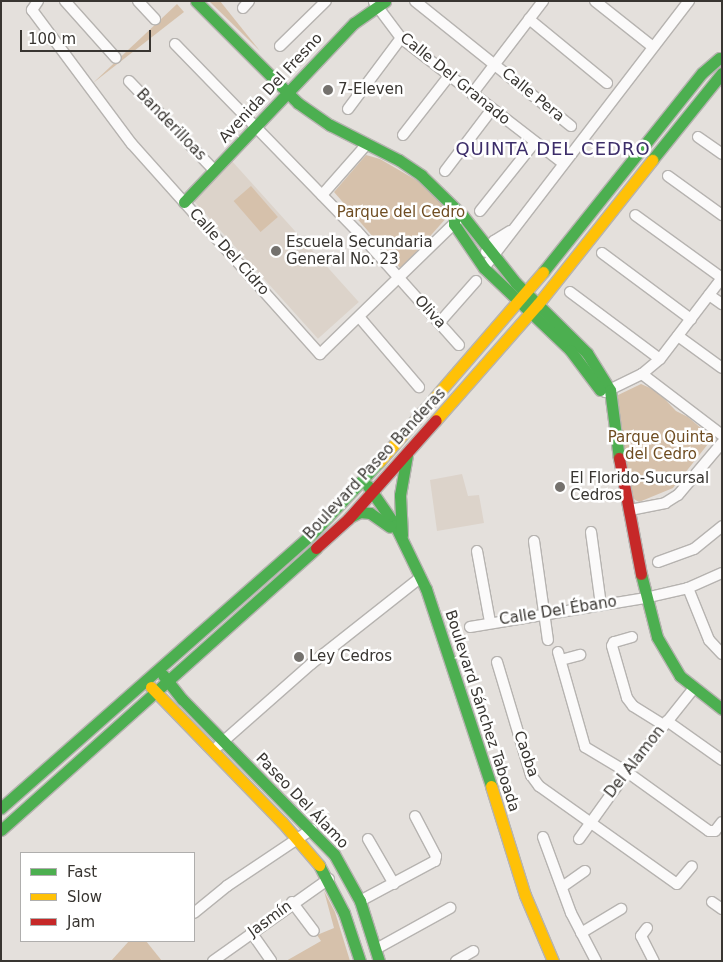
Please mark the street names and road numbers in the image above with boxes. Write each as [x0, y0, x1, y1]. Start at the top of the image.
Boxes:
street label: Avenida Del Fresno [215, 29, 327, 147]
street label: Calle Del Granado [396, 29, 514, 129]
street label: Calle Pera [498, 64, 568, 126]
street label: Banderilloas [132, 85, 210, 165]
street label: Calle Del Cidro [185, 205, 273, 299]
street label: Oliva [411, 292, 449, 332]
street label: Boulevard Paseo Banderas [300, 385, 450, 543]
street label: Calle Del Ébano [498, 593, 618, 629]
street label: Boulevard Sánchez Taboada [441, 608, 523, 814]
street label: Del Alamon [601, 722, 669, 802]
street label: Caoba [510, 729, 542, 779]
street label: Paseo Del Álamo [252, 750, 352, 852]
street label: Jasmín [245, 897, 295, 941]

